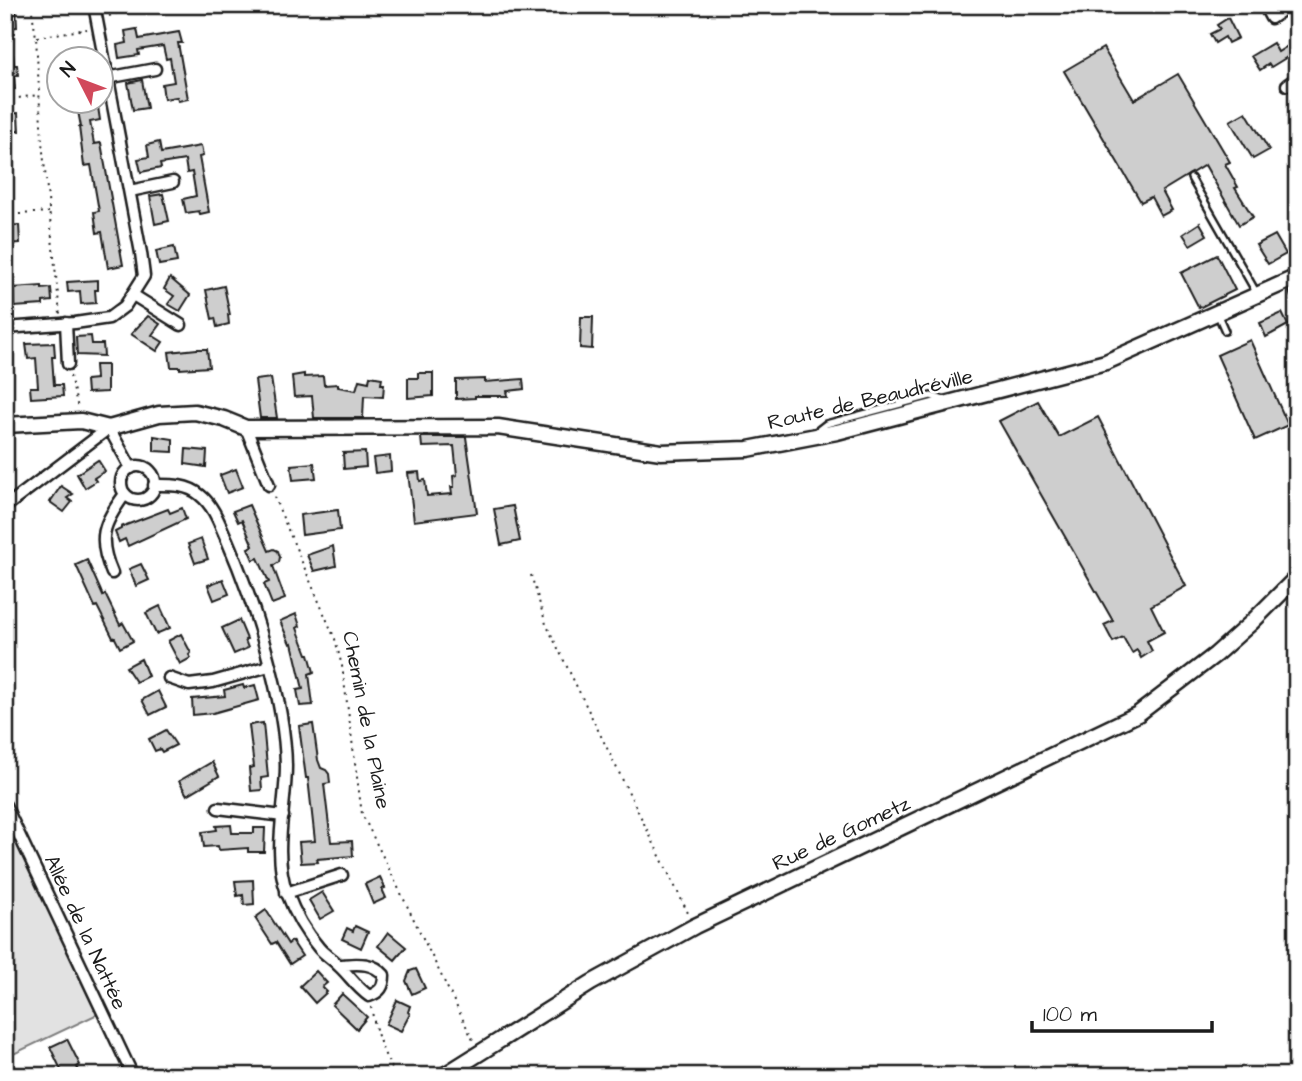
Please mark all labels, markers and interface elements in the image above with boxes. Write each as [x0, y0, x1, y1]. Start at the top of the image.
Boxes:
north arrow [46, 46, 116, 116]
text: N [54, 56, 83, 83]
street label: Route de Beaudréville [765, 362, 976, 437]
street label: Chemin de la Plaine [335, 629, 398, 811]
street label: Rue de Gometz [768, 789, 915, 878]
street label: Allée de la Nattée [37, 850, 134, 1014]
scale bar [1032, 990, 1213, 1034]
text: 100 m [1043, 1000, 1098, 1029]

